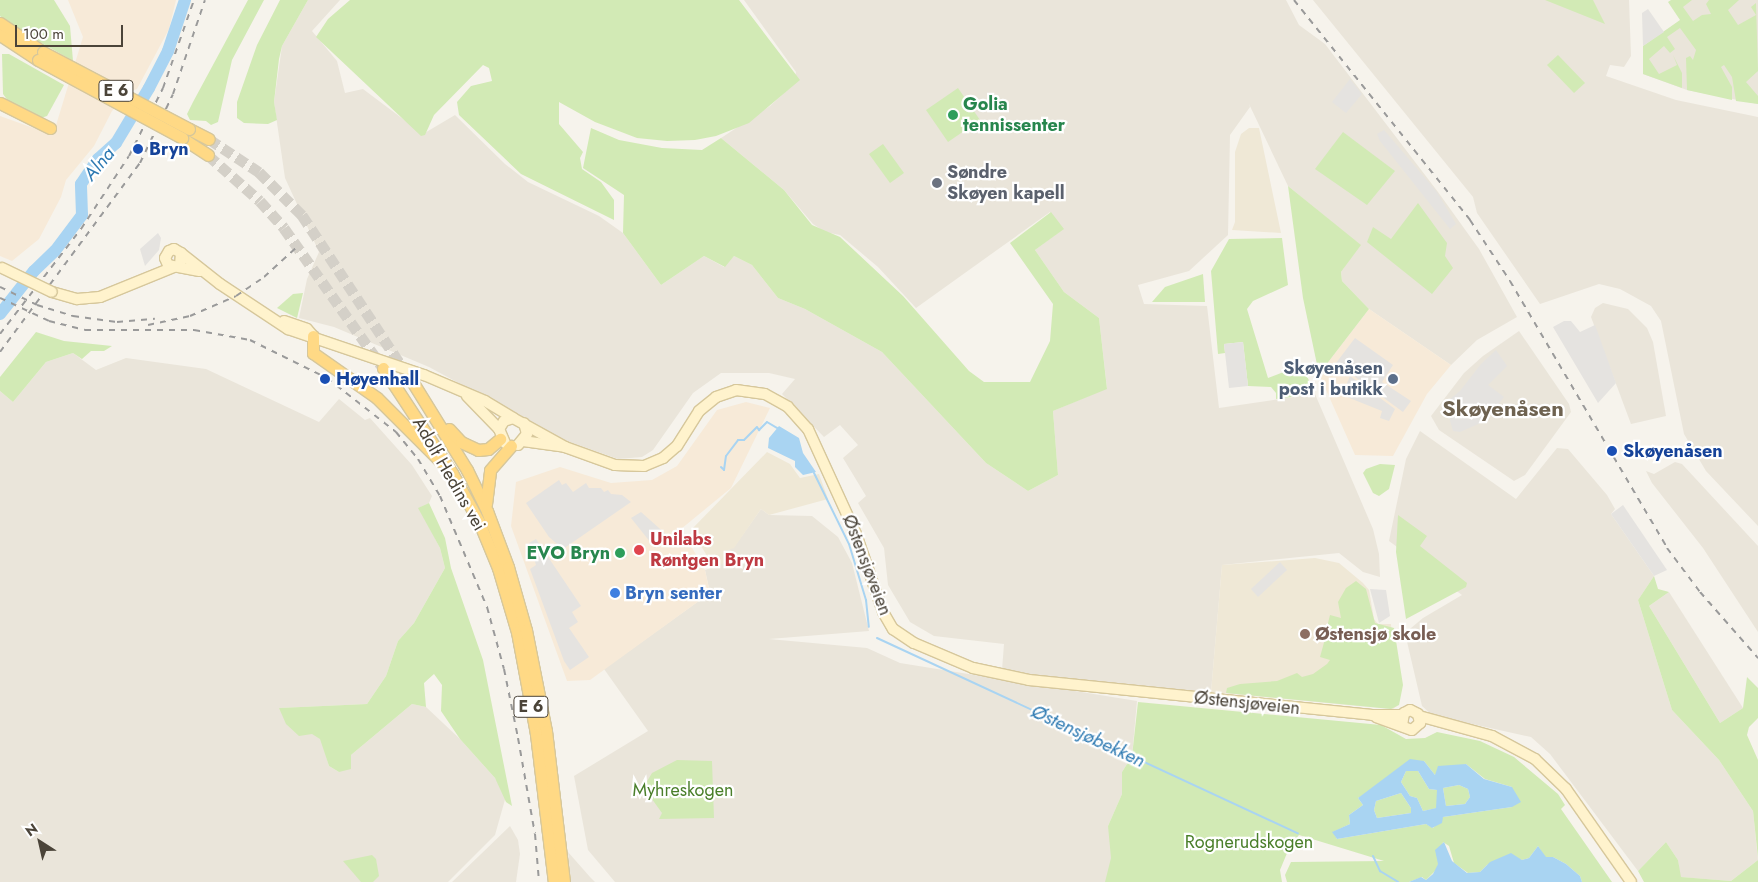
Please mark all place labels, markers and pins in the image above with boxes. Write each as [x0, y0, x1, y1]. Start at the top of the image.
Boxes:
place label: Golia tennissenter [963, 94, 1065, 136]
marker: Golia tennissenter [947, 109, 959, 121]
place label: Bryn [149, 138, 189, 160]
marker: Bryn [131, 142, 145, 156]
place label: Søndre Skøyen kapell [947, 162, 1065, 204]
marker: Søndre Skøyen kapell [931, 177, 943, 189]
place label: Skøyenåsen post i butikk [1279, 358, 1383, 400]
place label: Høyenhall [336, 368, 419, 390]
marker: Høyenhall [318, 372, 332, 386]
marker: Skøyenåsen post i butikk [1387, 373, 1399, 385]
place label: Skøyenåsen [1623, 440, 1723, 462]
marker: Skøyenåsen [1605, 444, 1619, 458]
place label: Unilabs Røntgen Bryn [650, 529, 764, 572]
place label: EVO Bryn [526, 542, 610, 564]
marker: Unilabs Røntgen Bryn [632, 543, 646, 557]
marker: EVO Bryn [614, 547, 626, 559]
place label: Bryn senter [625, 582, 722, 604]
marker: Bryn senter [609, 587, 621, 599]
place label: Østensjø skole [1315, 623, 1436, 645]
marker: Østensjø skole [1299, 628, 1311, 640]

